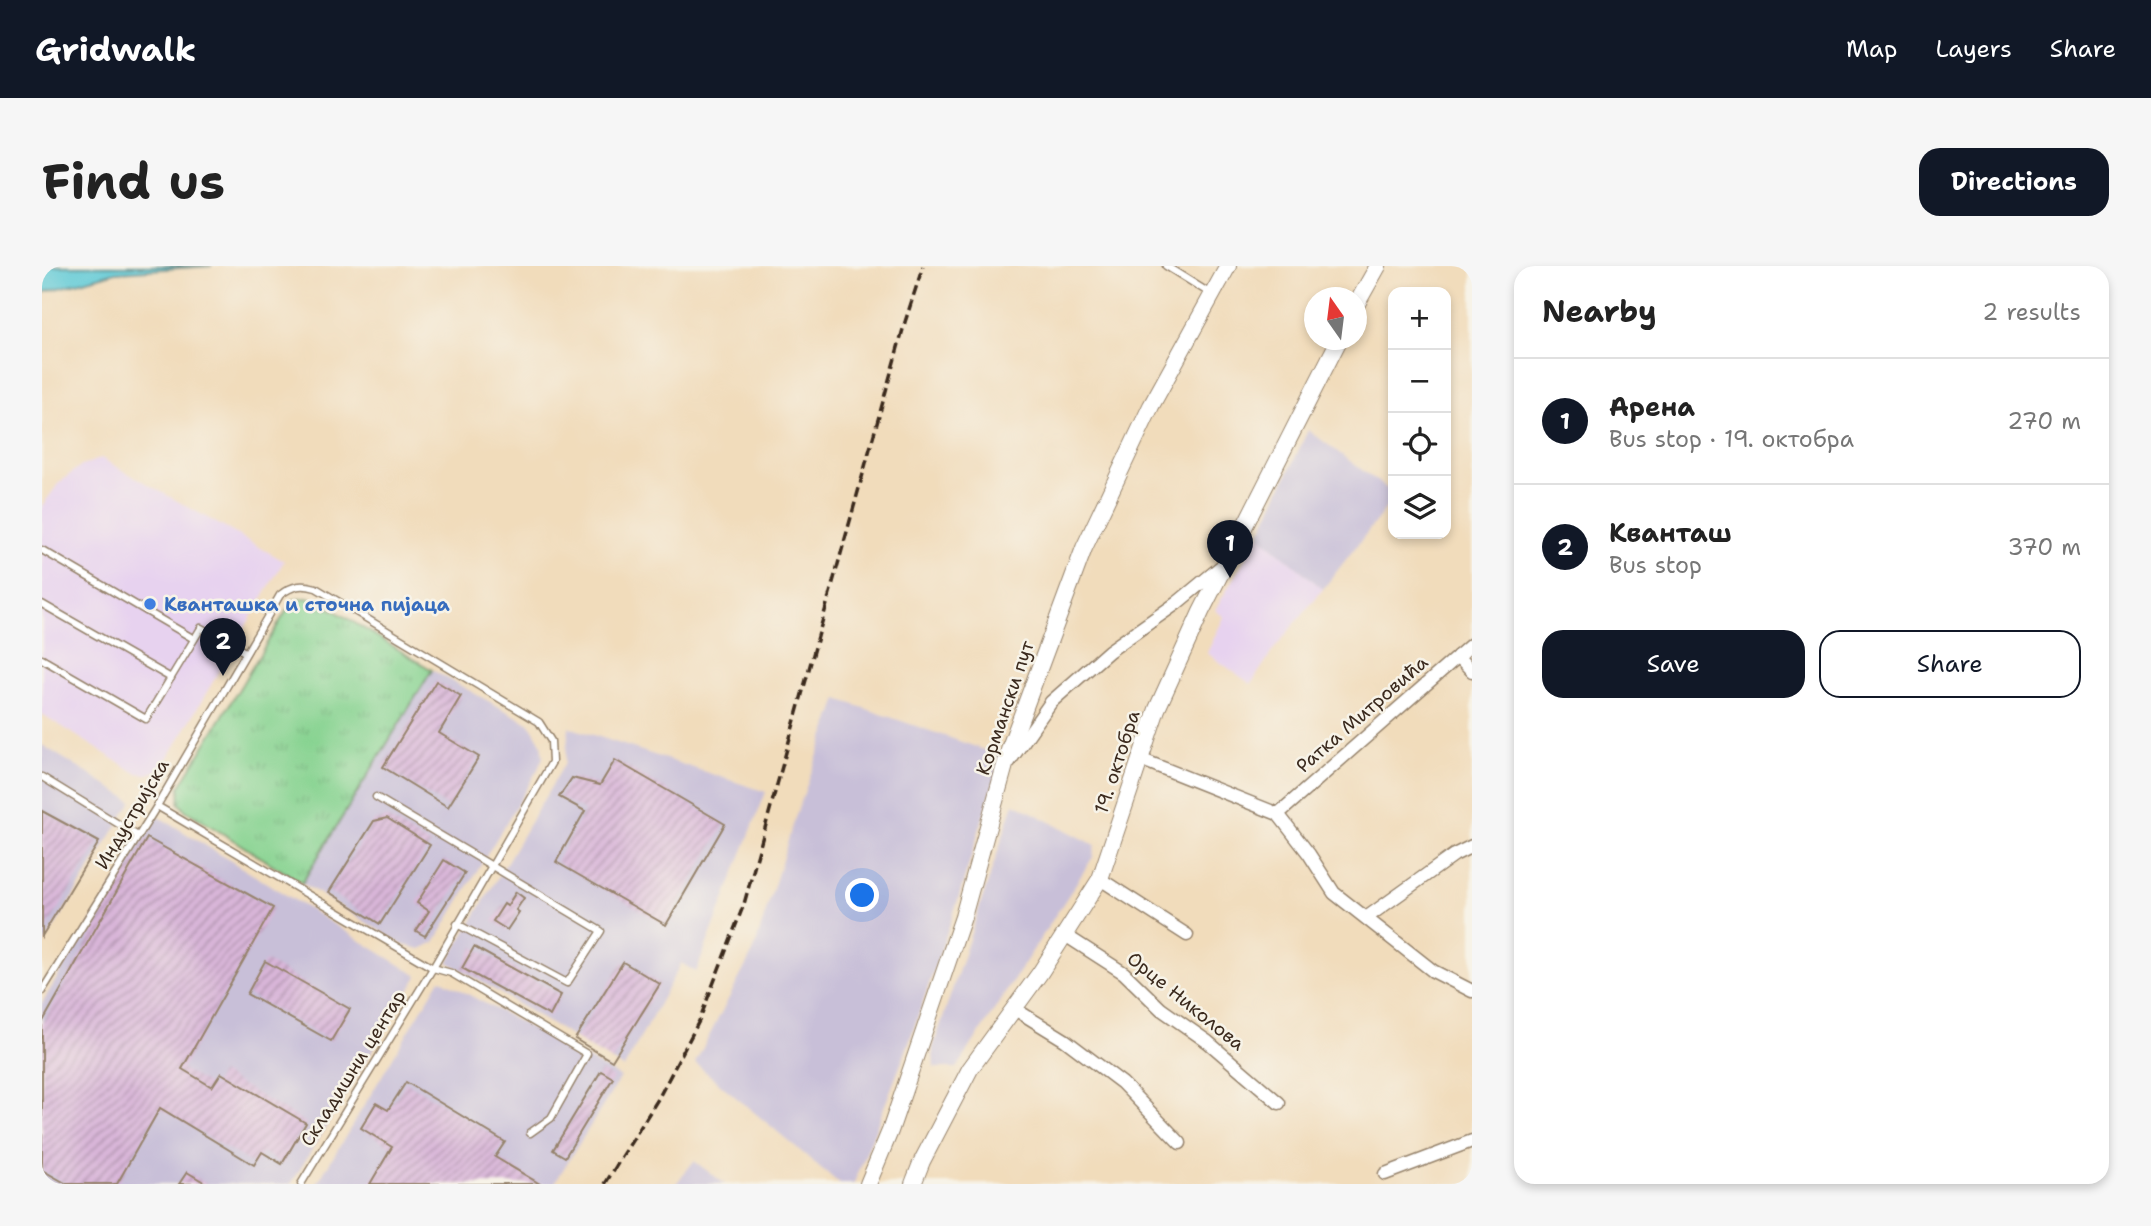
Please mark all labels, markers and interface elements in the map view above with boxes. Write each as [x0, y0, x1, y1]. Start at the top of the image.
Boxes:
text: Gridwalk [35, 27, 196, 72]
text: Map [1846, 33, 1897, 65]
text: Layers [1935, 33, 2012, 65]
text: Share [2050, 33, 2116, 65]
button: Directions [1919, 148, 2109, 216]
text: Find us [42, 149, 225, 215]
north arrow [1304, 287, 1367, 350]
map controls [1388, 287, 1451, 539]
button: + [1388, 287, 1451, 350]
text: Nearby [1542, 291, 1657, 332]
text: 2 results [1982, 297, 2081, 327]
button: − [1388, 350, 1451, 413]
text: Арена [1609, 389, 1695, 424]
text: 1 [1560, 406, 1570, 436]
text: 270 m [2007, 406, 2081, 436]
button: locate [1388, 413, 1451, 476]
text: Bus stop · 19. октобра [1609, 424, 1854, 454]
button: layers [1388, 476, 1451, 539]
text: Кванташ [1609, 515, 1732, 550]
pin: 1 [1207, 520, 1253, 578]
text: 2 [1557, 532, 1573, 562]
text: 370 m [2008, 532, 2081, 562]
text: Bus stop [1609, 550, 1702, 580]
place label: Кванташка и сточна пијаца [164, 592, 450, 617]
marker: Кванташка и сточна пијаца [142, 596, 158, 612]
pin: 2 [200, 618, 246, 676]
button: Save [1542, 630, 1805, 698]
button: Share [1819, 630, 2081, 698]
street label: Кормански пут [970, 637, 1040, 779]
street label: Ратка Митровића [1291, 650, 1433, 778]
street label: 19. октобра [1089, 707, 1146, 817]
street label: Индустријска [89, 754, 175, 874]
your location [845, 878, 879, 912]
street label: Орце Николова [1122, 946, 1250, 1056]
street label: Складишни центар [295, 985, 411, 1151]

